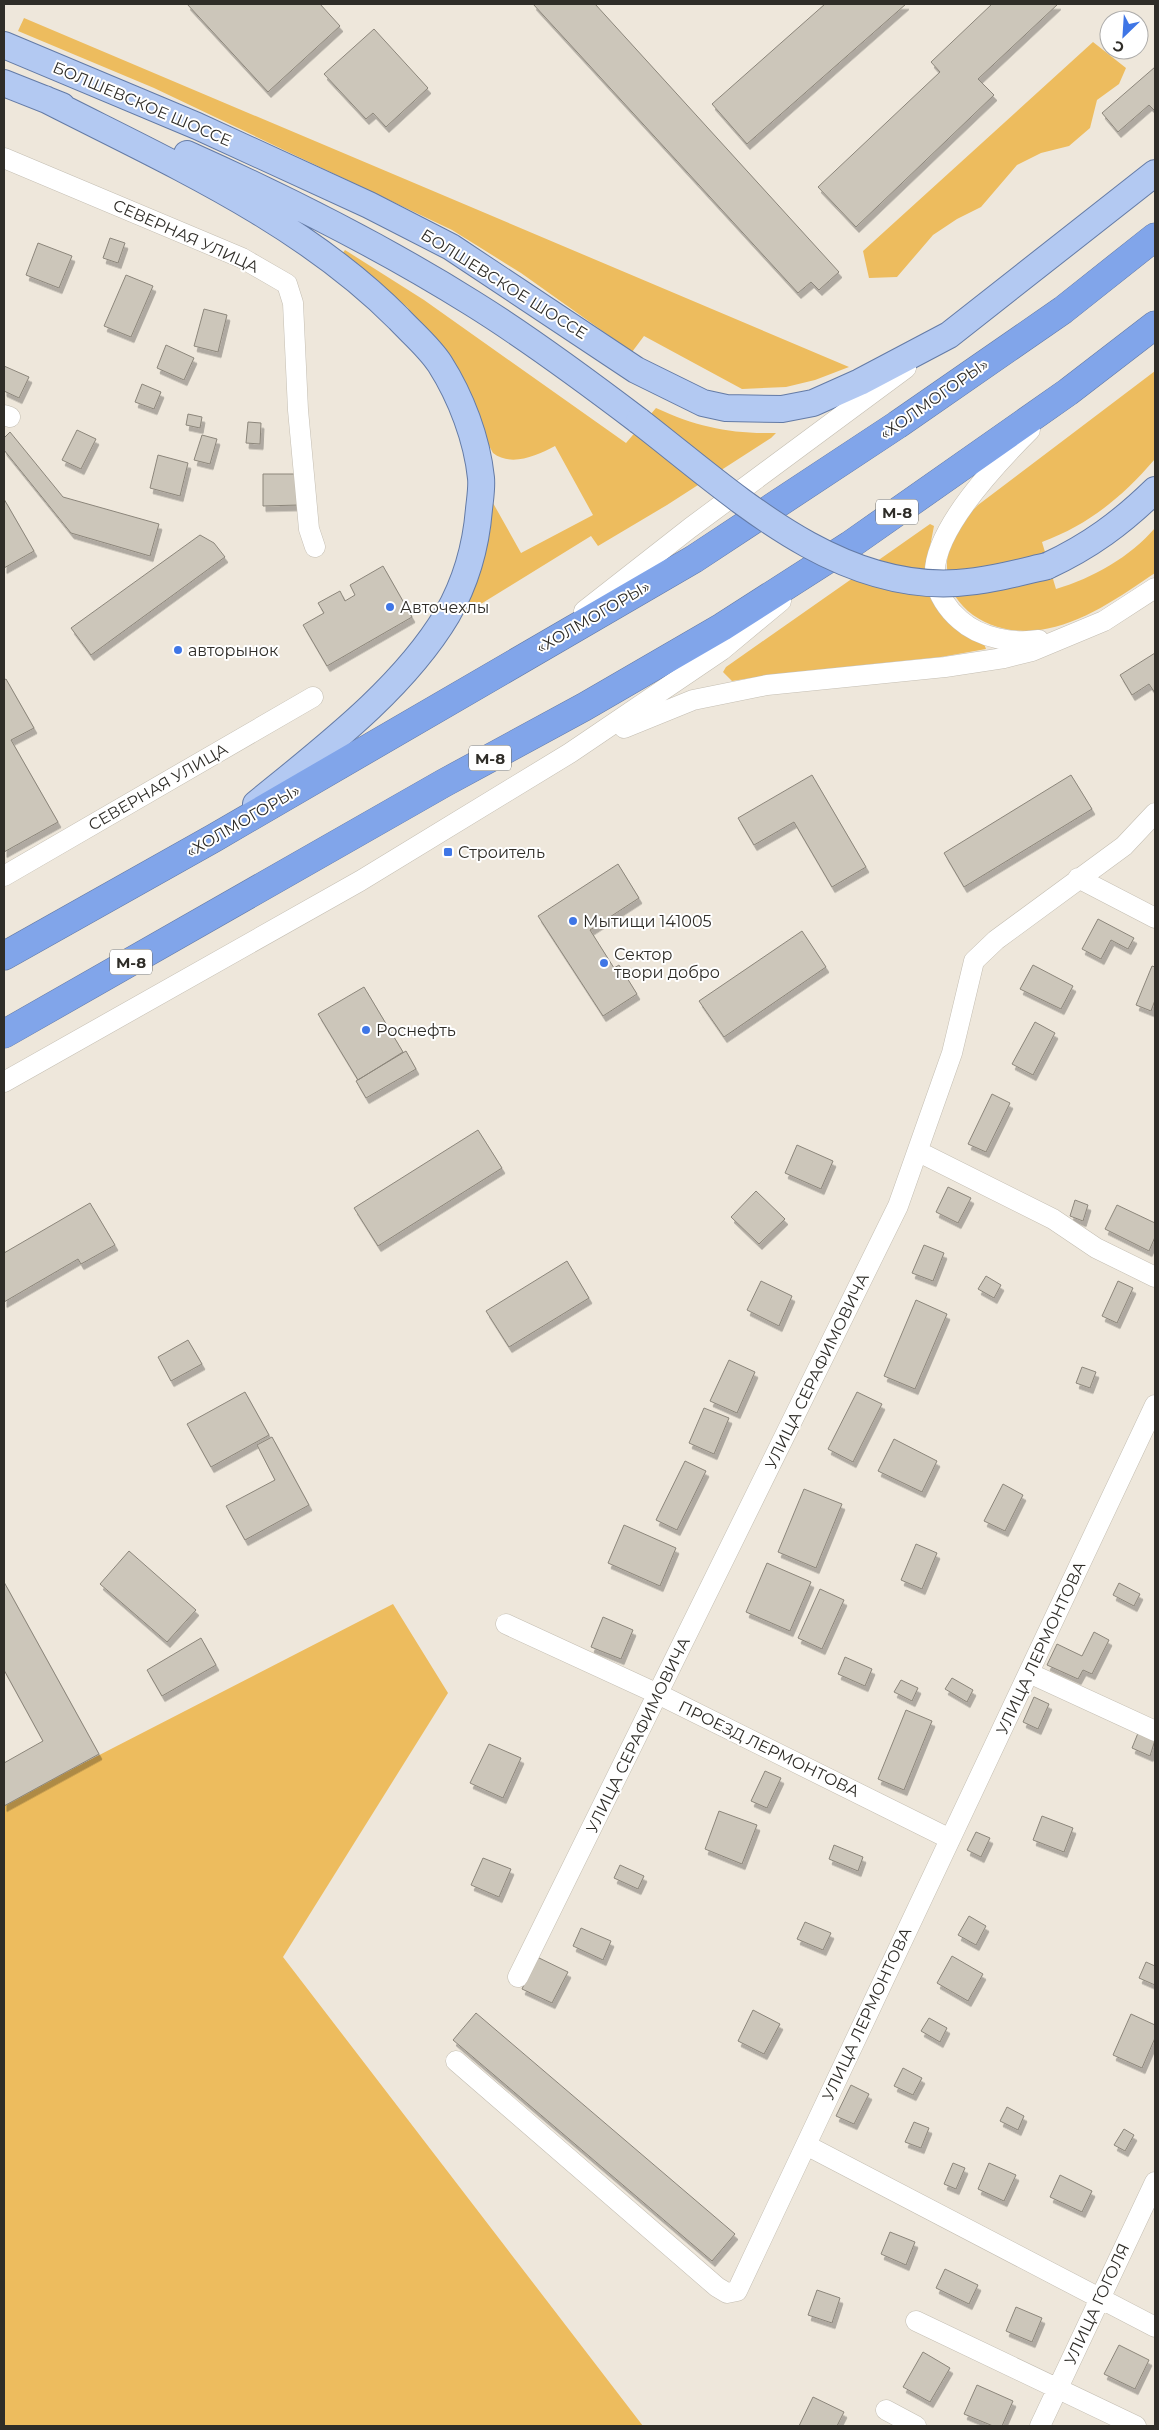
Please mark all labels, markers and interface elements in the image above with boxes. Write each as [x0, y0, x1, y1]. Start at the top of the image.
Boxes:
north arrow [1099, 10, 1149, 60]
text: С [1110, 36, 1127, 57]
street label: БОЛШЕВСКОЕ ШОССЕ [50, 58, 234, 150]
street label: СЕВЕРНАЯ УЛИЦА [110, 195, 262, 277]
street label: БОЛШЕВСКОЕ ШОССЕ [417, 225, 591, 343]
street label: «ХОЛМОГОРЫ» [876, 354, 992, 444]
road number: М-8 [876, 500, 918, 524]
street label: «ХОЛМОГОРЫ» [533, 577, 653, 657]
place label: Авточехлы [400, 598, 489, 617]
marker: Авточехлы [384, 601, 396, 613]
place label: авторынок [188, 641, 279, 660]
marker: авторынок [172, 644, 184, 656]
street label: СЕВЕРНАЯ УЛИЦА [85, 739, 231, 835]
road number: М-8 [469, 746, 511, 770]
street label: «ХОЛМОГОРЫ» [183, 781, 303, 861]
place label: Строитель [458, 843, 545, 862]
marker: Строитель [442, 846, 454, 858]
place label: Мытищи 141005 [583, 912, 712, 931]
marker: Мытищи 141005 [567, 915, 579, 927]
place label: Сектор твори добро [614, 945, 720, 982]
road number: М-8 [110, 950, 152, 974]
marker: Сектор твори добро [598, 957, 610, 969]
place label: Роснефть [376, 1021, 456, 1040]
marker: Роснефть [360, 1024, 372, 1036]
street label: УЛИЦА СЕРАФИМОВИЧА [761, 1270, 873, 1472]
street label: УЛИЦА ЛЕРМОНТОВА [993, 1558, 1090, 1738]
street label: УЛИЦА СЕРАФИМОВИЧА [582, 1634, 694, 1836]
street label: ПРОЕЗД ЛЕРМОНТОВА [675, 1697, 863, 1801]
street label: УЛИЦА ЛЕРМОНТОВА [819, 1924, 916, 2104]
street label: УЛИЦА ГОГОЛЯ [1061, 2240, 1133, 2368]

